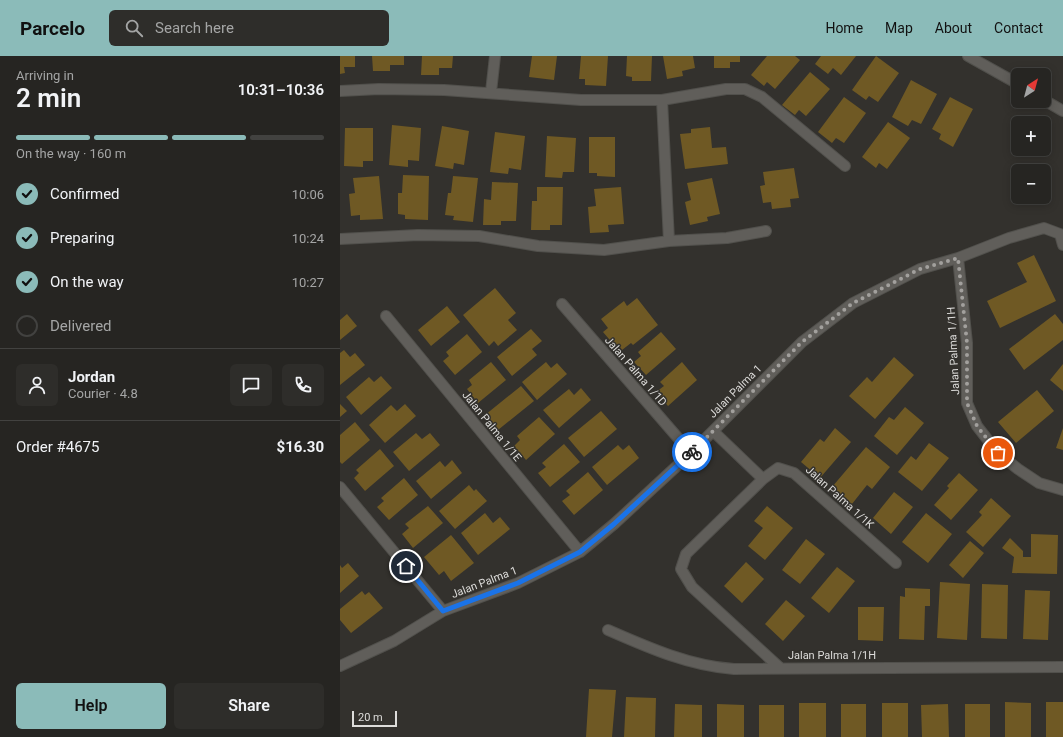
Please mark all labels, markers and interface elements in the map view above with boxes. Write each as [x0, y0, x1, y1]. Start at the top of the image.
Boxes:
search box [109, 10, 389, 46]
text: Parcelo [20, 17, 85, 40]
icon: search [123, 17, 145, 39]
text: Search here [155, 19, 234, 37]
text: Home [825, 20, 863, 36]
text: Map [885, 20, 913, 36]
text: About [935, 20, 972, 36]
text: Contact [994, 20, 1043, 36]
text: Arriving in [16, 68, 74, 83]
north arrow [1011, 68, 1051, 108]
map controls [1011, 68, 1051, 204]
text: 10:31–10:36 [238, 81, 324, 99]
text: 2 min [16, 83, 81, 113]
button: + [1011, 116, 1051, 156]
text: On the way · 160 m [16, 146, 126, 161]
button: − [1011, 164, 1051, 204]
icon: check [16, 183, 38, 205]
text: Confirmed [50, 185, 120, 203]
text: 10:06 [292, 187, 324, 202]
icon: check [16, 227, 38, 249]
text: Preparing [50, 229, 114, 247]
text: 10:24 [292, 231, 324, 246]
icon: check [16, 271, 38, 293]
text: On the way [50, 273, 124, 291]
text: 10:27 [292, 275, 324, 290]
street label: Jalan Palma 1/1H [945, 307, 962, 395]
text: Delivered [50, 317, 112, 335]
street label: Jalan Palma 1/1D [602, 334, 669, 409]
street label: Jalan Palma 1 [706, 362, 765, 421]
button: person [16, 364, 58, 406]
button: chat [230, 364, 272, 406]
button: phone [282, 364, 324, 406]
text: Jordan [68, 368, 115, 386]
text: Courier · 4.8 [68, 386, 138, 401]
street label: Jalan Palma 1/1E [459, 389, 524, 464]
courier [672, 432, 712, 472]
pin [981, 436, 1015, 470]
text: Order #4675 [16, 438, 99, 456]
text: $16.30 [277, 438, 324, 456]
icon: bike [681, 441, 703, 463]
icon: bag [987, 442, 1009, 464]
street label: Jalan Palma 1/1K [803, 463, 876, 531]
pin [389, 549, 423, 583]
icon: home [395, 555, 417, 577]
street label: Jalan Palma 1 [449, 564, 519, 601]
street label: Jalan Palma 1/1H [788, 649, 876, 662]
button: Help [16, 683, 166, 729]
button: Share [174, 683, 324, 729]
scale bar [352, 709, 397, 728]
text: 20 m [358, 711, 383, 724]

